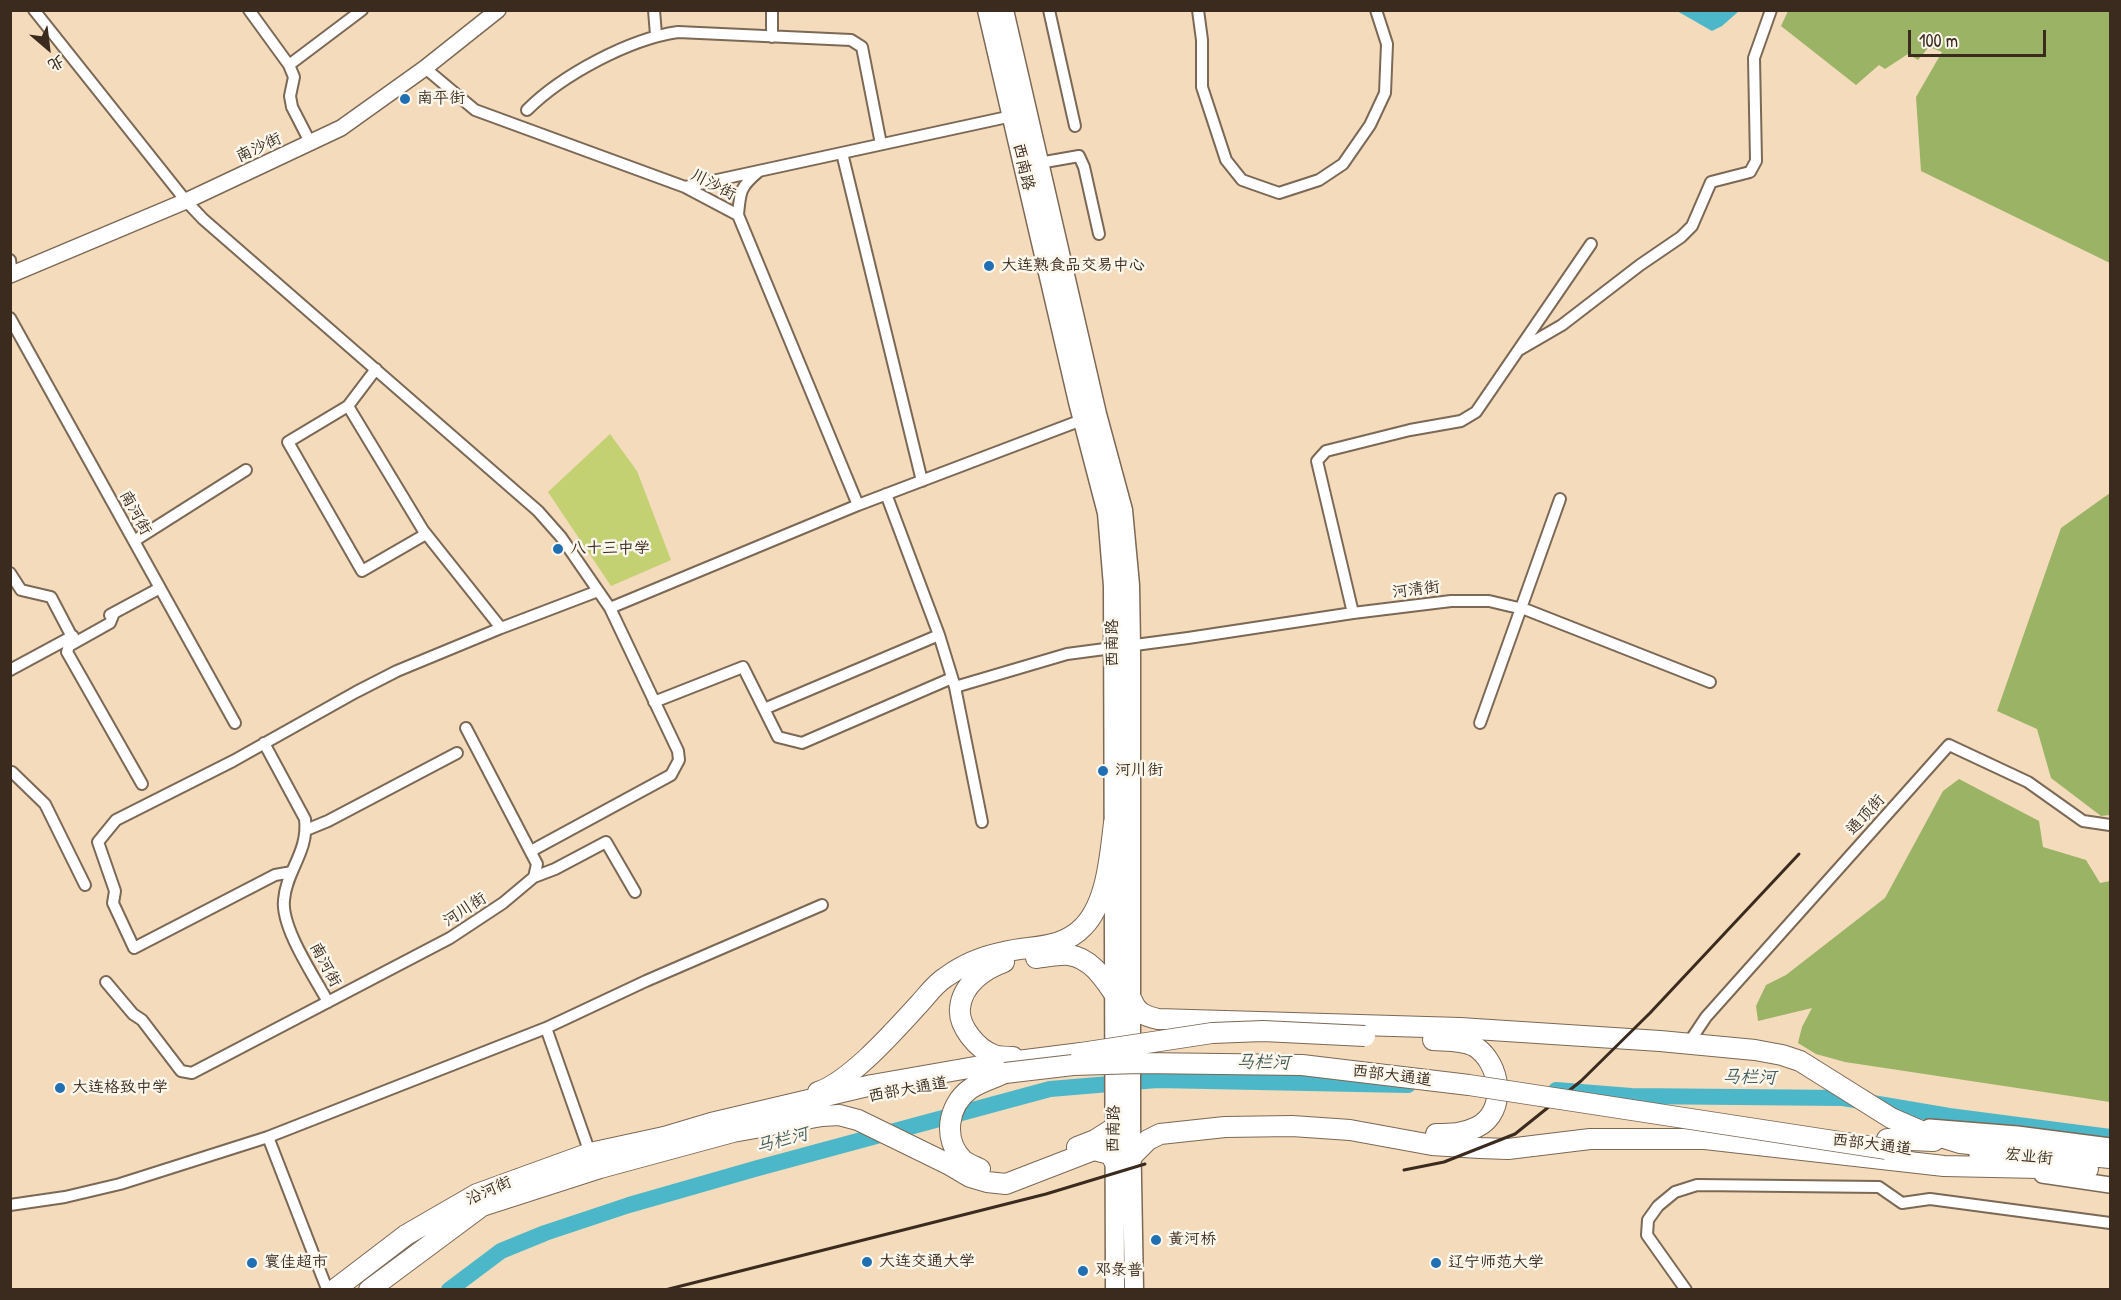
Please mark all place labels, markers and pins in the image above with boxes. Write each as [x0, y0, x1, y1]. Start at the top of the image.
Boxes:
place label: 南平街 [417, 89, 465, 109]
marker: 南平街 [398, 92, 412, 106]
place label: 大连熟食品交易中心 [1001, 256, 1145, 276]
marker: 大连熟食品交易中心 [982, 259, 996, 273]
place label: 八十三中学 [570, 539, 650, 559]
marker: 八十三中学 [551, 542, 565, 556]
place label: 河川街 [1115, 761, 1163, 781]
marker: 河川街 [1096, 764, 1110, 778]
place label: 大连格致中学 [72, 1078, 168, 1098]
marker: 大连格致中学 [53, 1081, 67, 1095]
place label: 黄河桥 [1168, 1230, 1216, 1250]
marker: 黄河桥 [1149, 1233, 1163, 1247]
place label: 大连交通大学 [879, 1252, 975, 1272]
place label: 寰佳超市 [264, 1253, 328, 1273]
place label: 辽宁师范大学 [1448, 1253, 1544, 1273]
marker: 大连交通大学 [860, 1255, 874, 1269]
marker: 寰佳超市 [245, 1256, 259, 1270]
marker: 辽宁师范大学 [1429, 1256, 1443, 1270]
place label: 邓录普 [1095, 1261, 1143, 1281]
marker: 邓录普 [1076, 1264, 1090, 1278]

